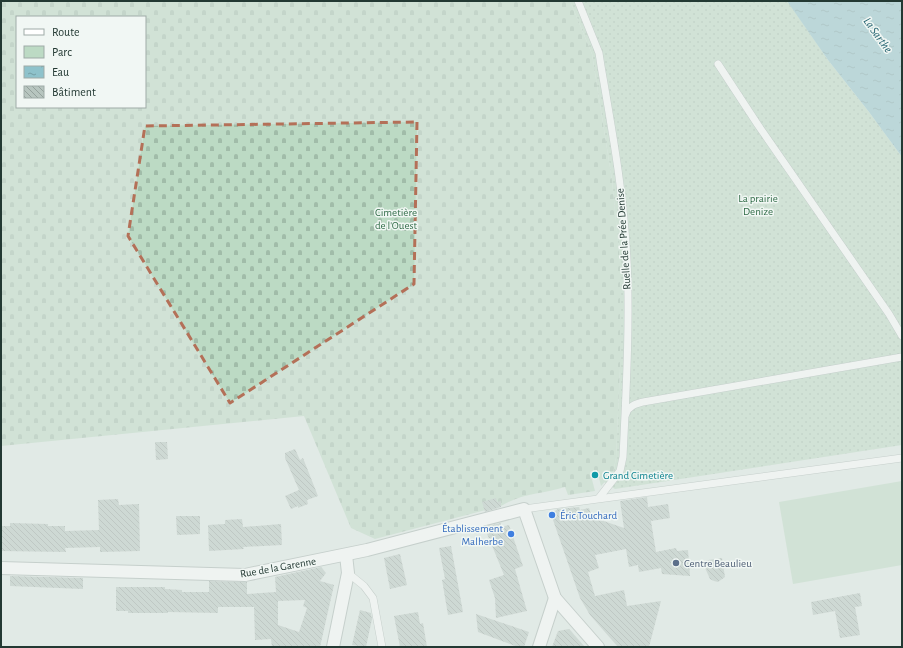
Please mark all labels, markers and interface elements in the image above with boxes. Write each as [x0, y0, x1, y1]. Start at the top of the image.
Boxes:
water label: La Sarthe [861, 15, 895, 55]
legend [16, 16, 146, 108]
text: Route [52, 26, 79, 38]
text: Parc [52, 46, 72, 58]
text: Eau [52, 66, 69, 78]
text: Bâtiment [52, 86, 96, 98]
street label: Ruelle de la Prée Denise [614, 188, 633, 290]
park label: La prairie Denize [738, 193, 778, 217]
park label: Cimetière de l'Ouest [375, 207, 418, 231]
marker: Grand Cimetière [590, 470, 600, 480]
place label: Grand Cimetière [603, 470, 673, 481]
place label: Éric Touchard [560, 509, 618, 521]
marker: Éric Touchard [547, 510, 557, 520]
place label: Établissement Malherbe [442, 522, 503, 547]
marker: Établissement Malherbe [506, 529, 516, 539]
street label: Rue de la Garenne [239, 555, 317, 580]
marker: Centre Beaulieu [671, 558, 681, 568]
place label: Centre Beaulieu [684, 558, 752, 569]

